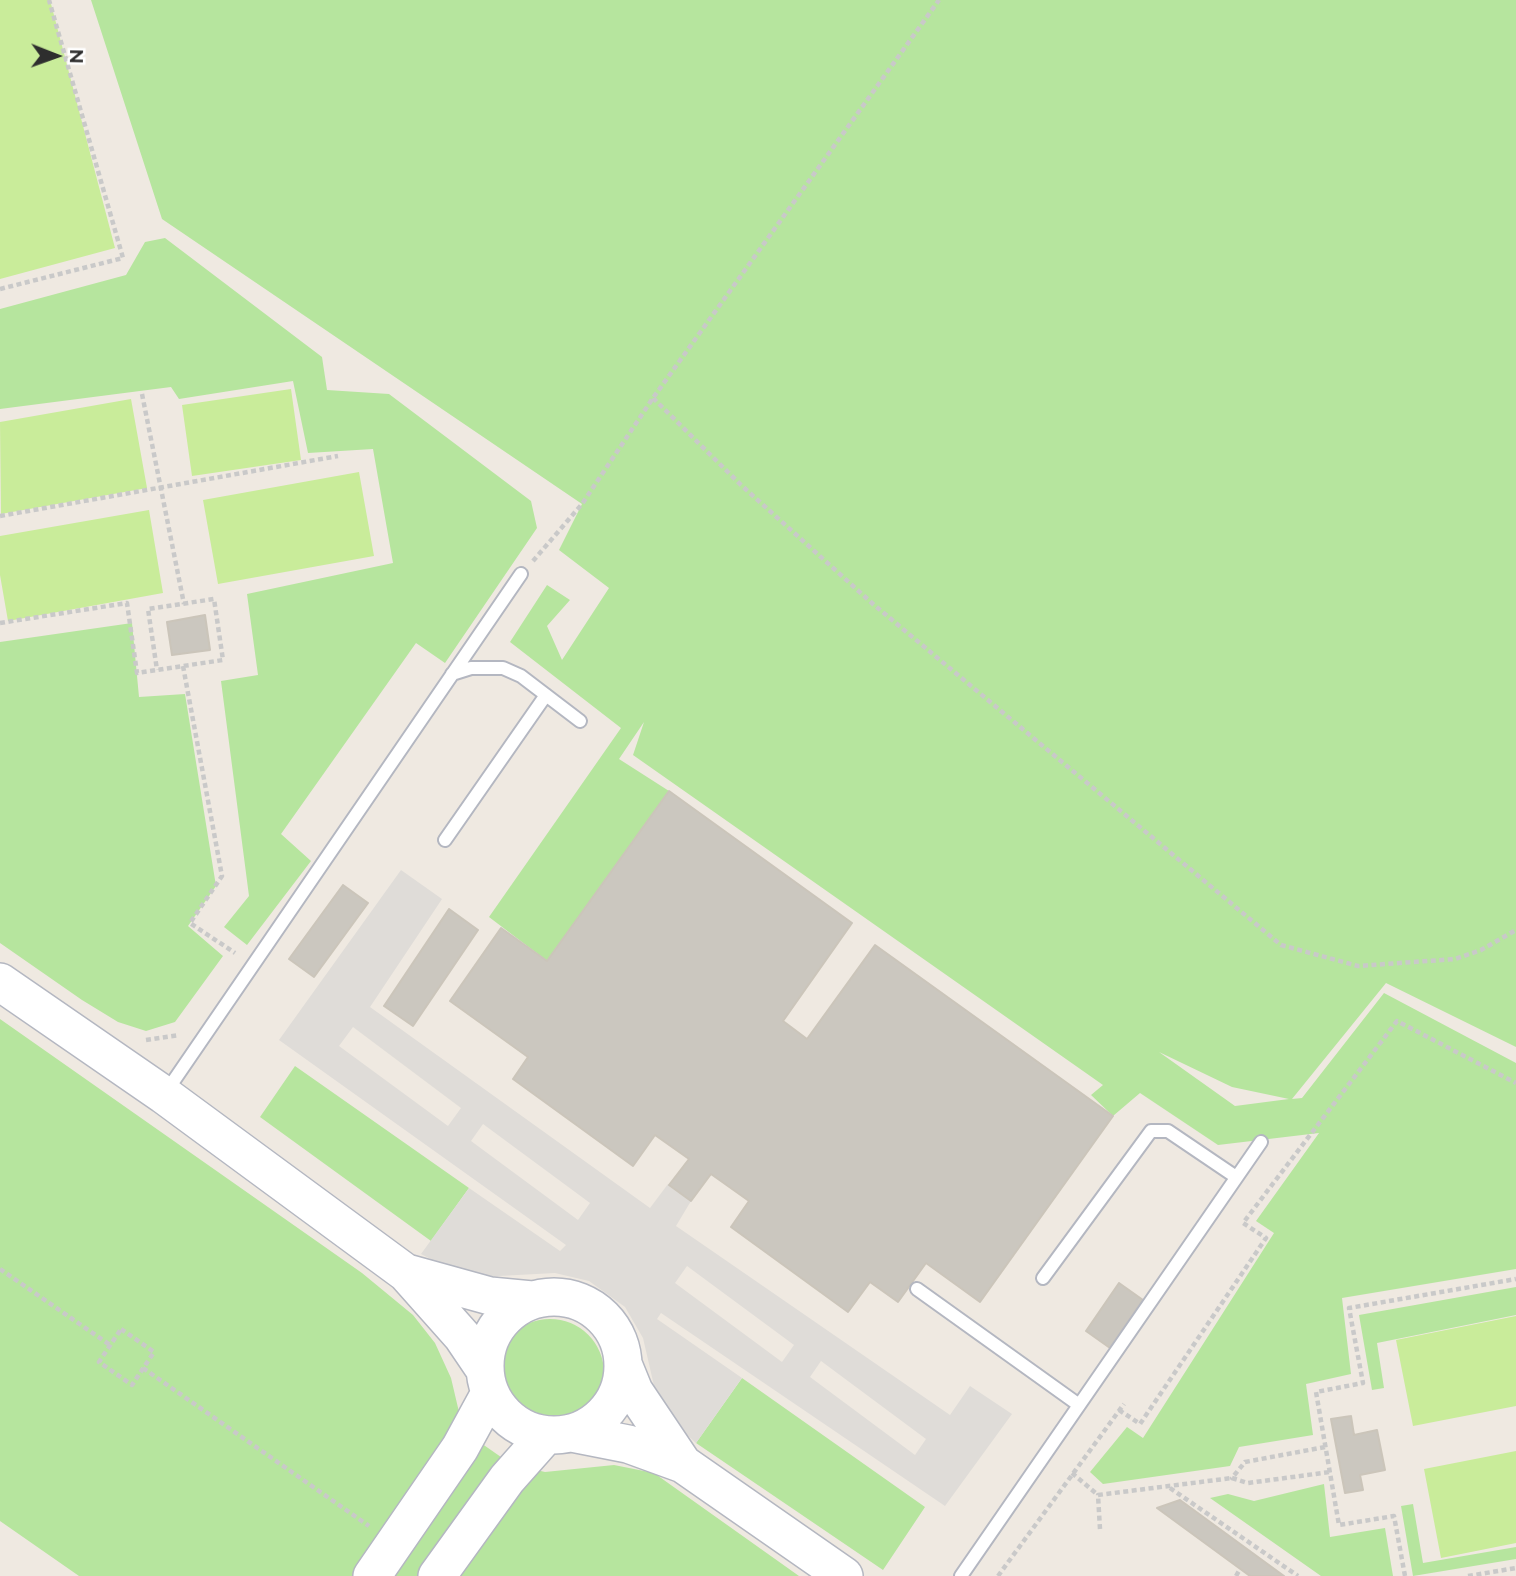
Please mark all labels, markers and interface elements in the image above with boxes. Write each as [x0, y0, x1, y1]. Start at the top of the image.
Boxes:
north arrow [21, 21, 91, 91]
text: N [66, 49, 88, 64]

